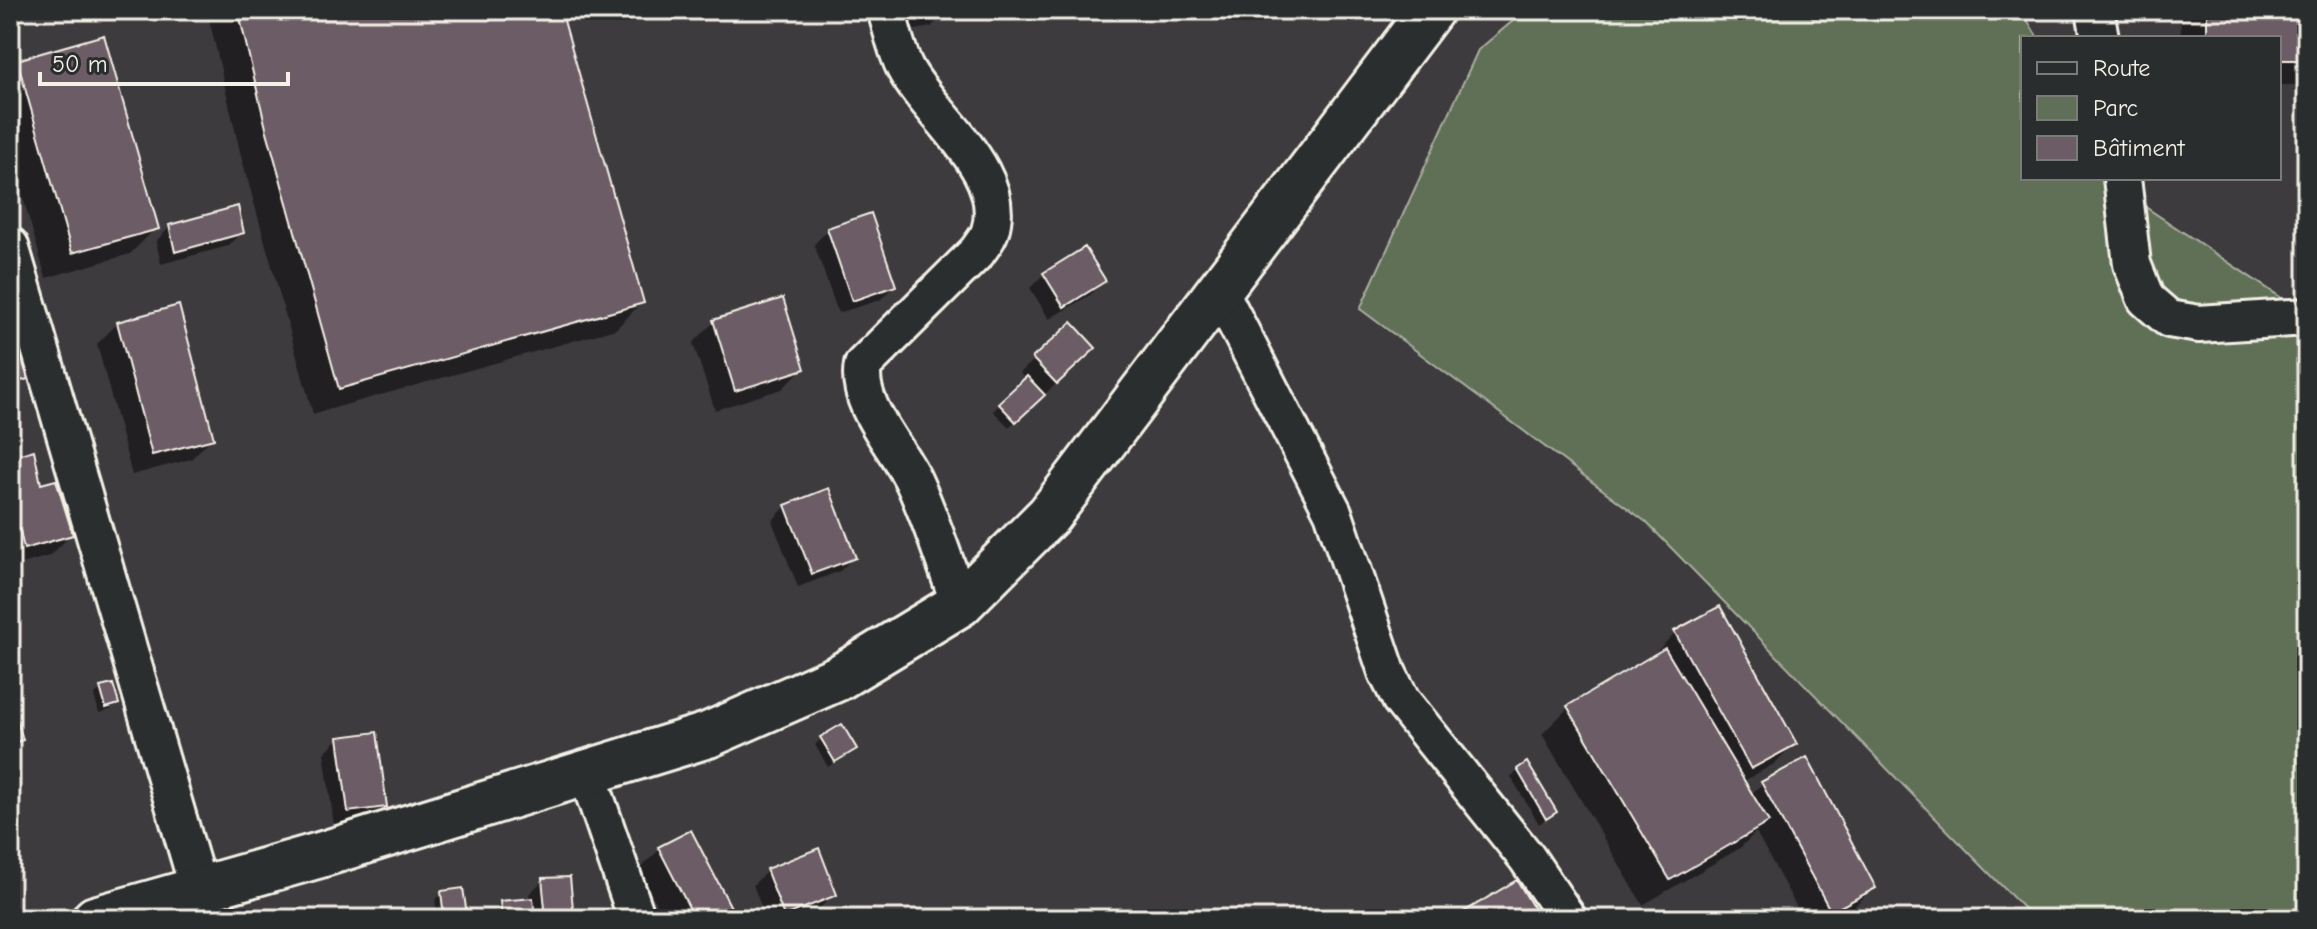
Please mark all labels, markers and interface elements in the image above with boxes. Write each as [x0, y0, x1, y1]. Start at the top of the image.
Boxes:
scale bar [40, 36, 288, 86]
legend [2021, 36, 2281, 180]
text: 50 m [52, 50, 108, 78]
text: Route [2093, 54, 2150, 82]
text: Parc [2093, 94, 2138, 122]
text: Bâtiment [2093, 134, 2186, 162]

